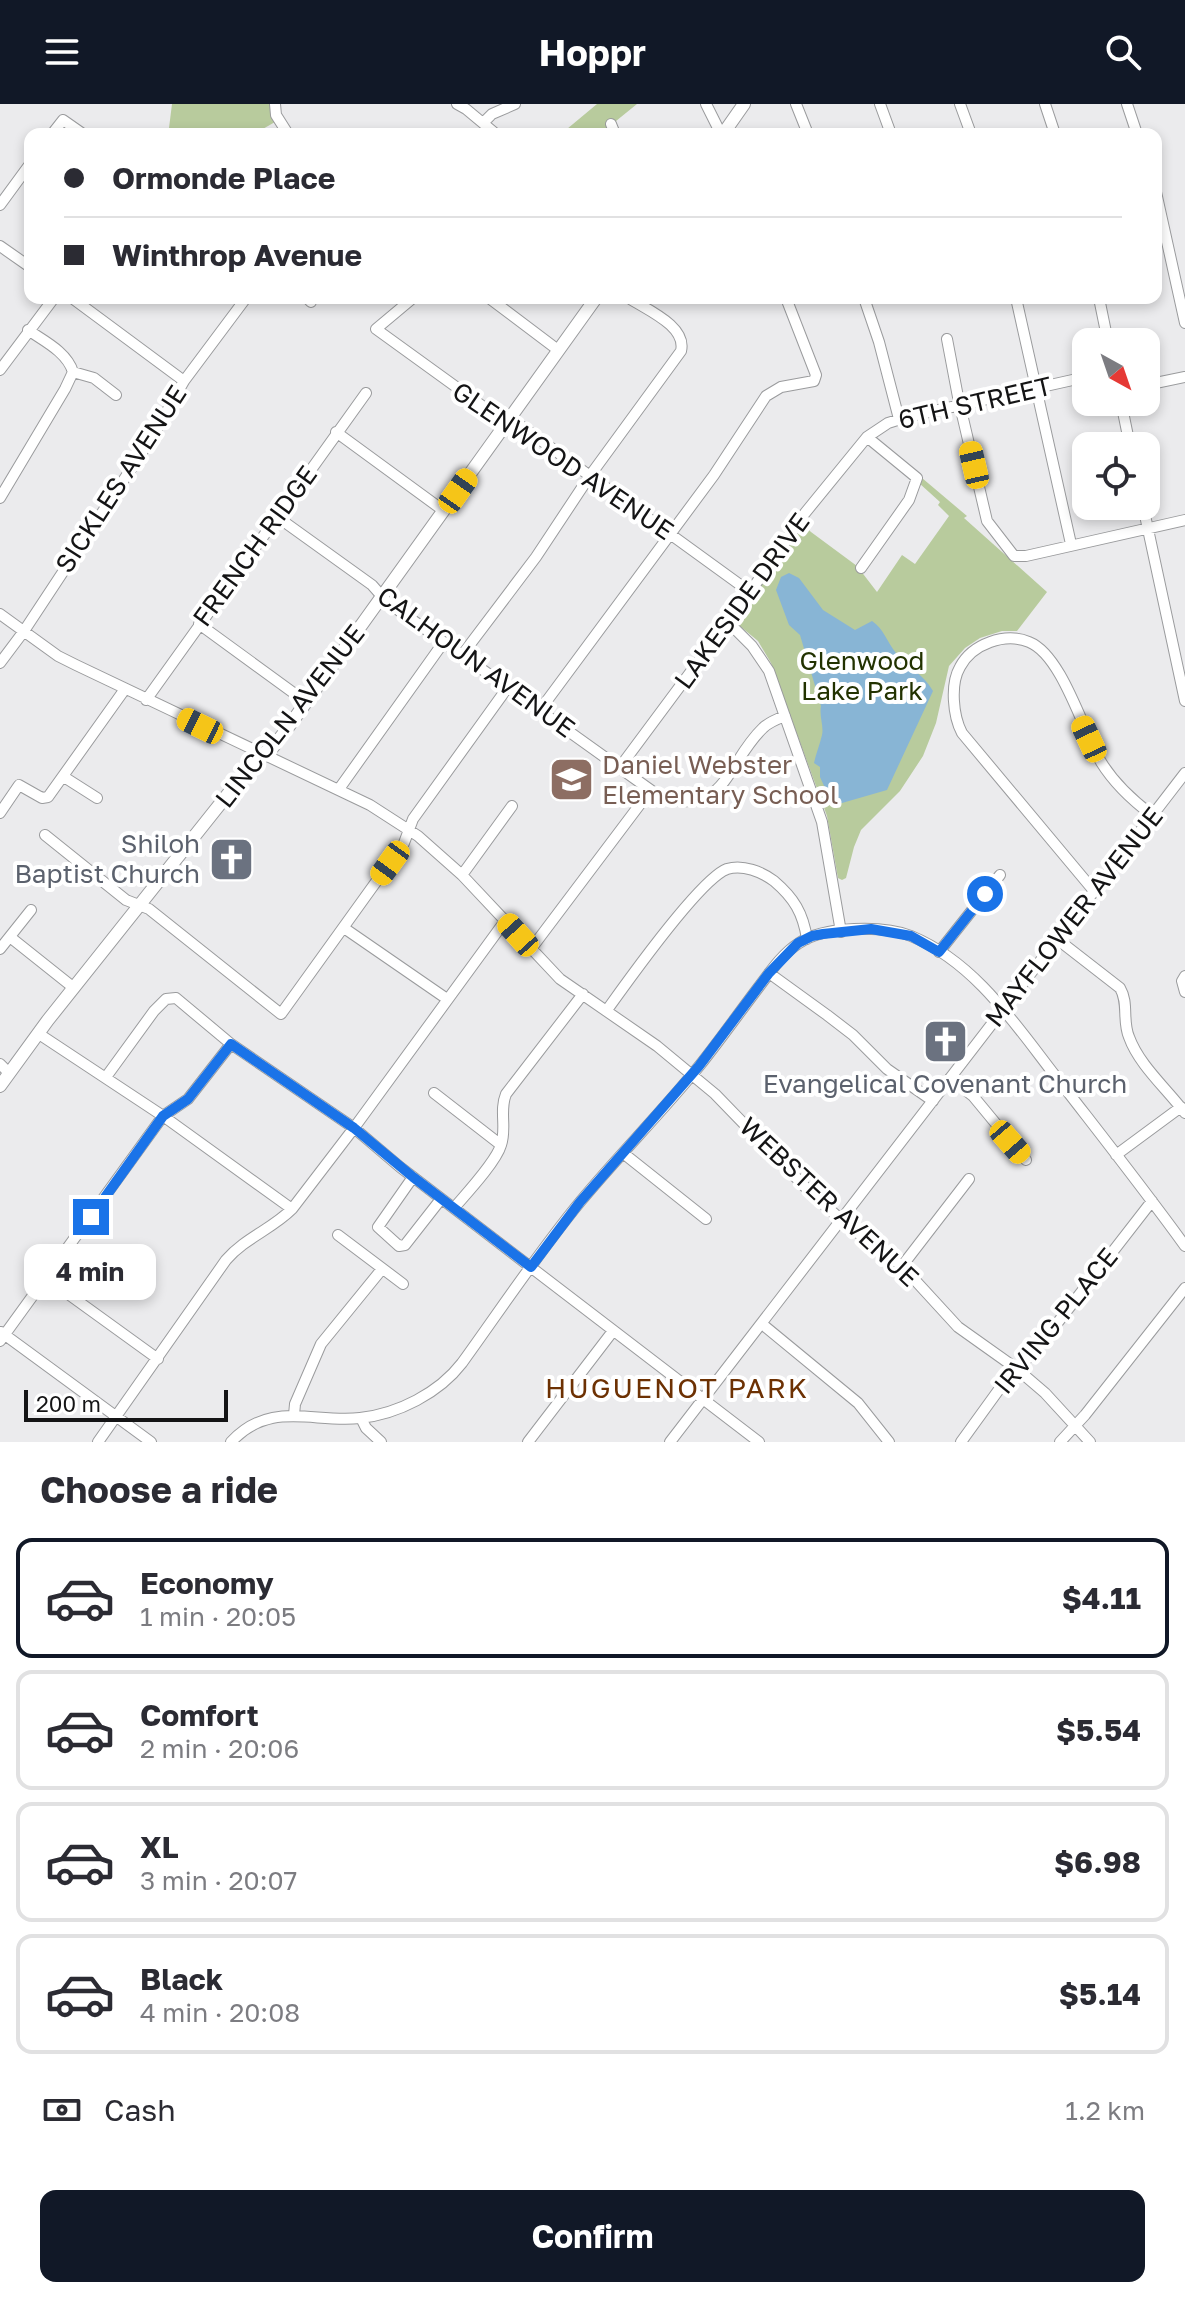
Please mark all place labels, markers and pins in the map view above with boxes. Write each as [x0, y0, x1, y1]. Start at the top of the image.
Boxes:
place label: Daniel Webster Elementary School [602, 749, 838, 810]
school or university icon: Daniel Webster Elementary School [547, 756, 595, 804]
place label: Shiloh Baptist Church [14, 828, 200, 889]
church icon: Shiloh Baptist Church [207, 835, 255, 883]
church icon: Evangelical Covenant Church [921, 1017, 969, 1065]
place label: Evangelical Covenant Church [763, 1068, 1127, 1099]

